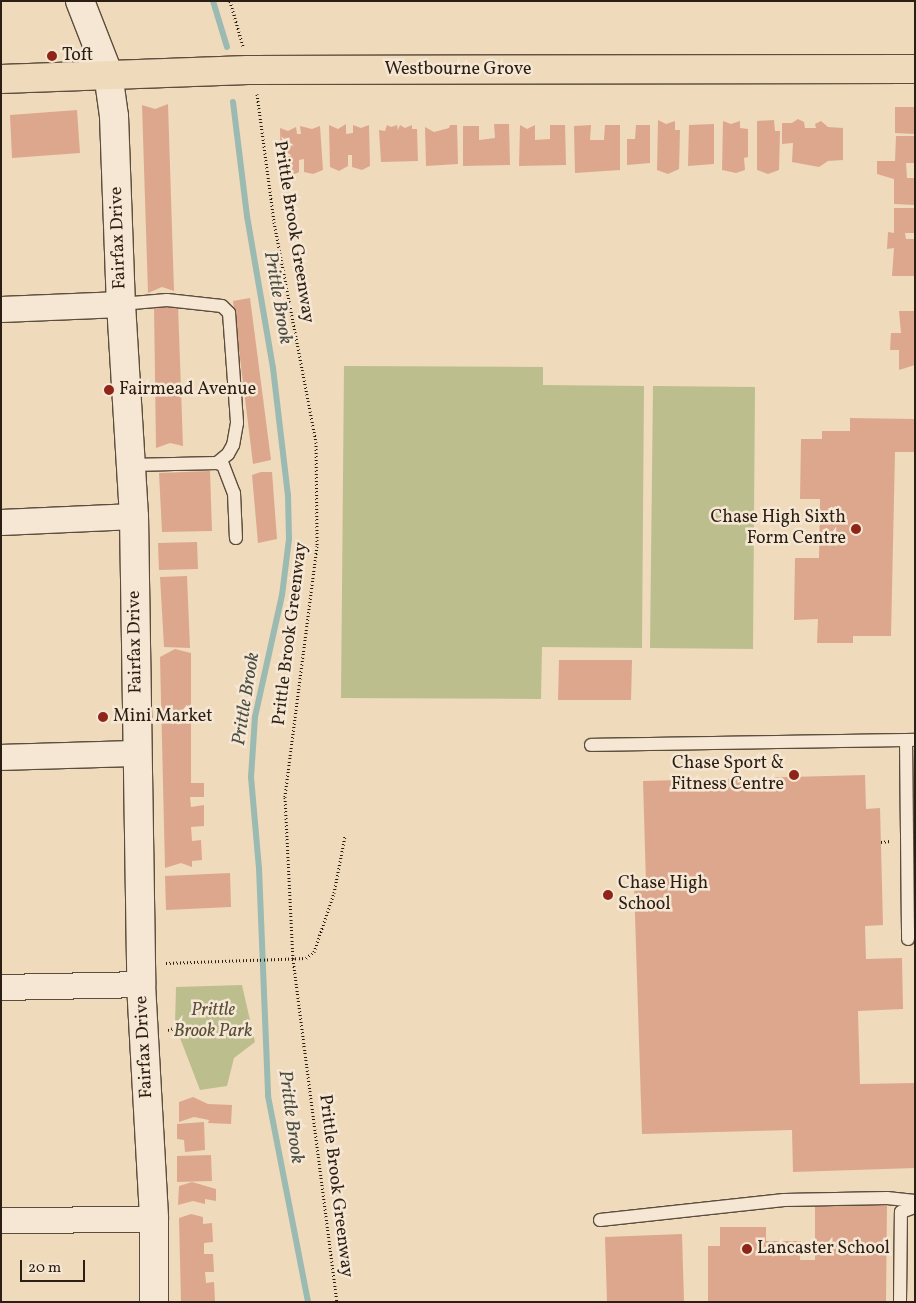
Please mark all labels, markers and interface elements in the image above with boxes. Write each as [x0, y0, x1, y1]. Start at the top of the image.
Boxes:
place label: Toft [62, 45, 93, 67]
marker: Toft [46, 50, 58, 62]
street label: Westbourne Grove [384, 59, 532, 81]
street label: Prittle Brook Greenway [268, 139, 318, 325]
street label: Fairfax Drive [106, 186, 132, 290]
water label: Prittle Brook [258, 250, 296, 346]
place label: Fairmead Avenue [119, 379, 256, 401]
marker: Fairmead Avenue [103, 384, 115, 396]
place label: Chase High Sixth Form Centre [710, 508, 846, 550]
marker: Chase High Sixth Form Centre [850, 523, 862, 535]
street label: Prittle Brook Greenway [269, 541, 313, 727]
street label: Fairfax Drive [124, 590, 148, 694]
water label: Prittle Brook [228, 651, 266, 747]
place label: Mini Market [113, 706, 213, 728]
marker: Mini Market [97, 711, 109, 723]
place label: Chase Sport & Fitness Centre [671, 754, 784, 796]
marker: Chase Sport & Fitness Centre [788, 769, 800, 781]
place label: Chase High School [618, 874, 708, 916]
marker: Chase High School [602, 889, 614, 901]
street label: Fairfax Drive [132, 995, 158, 1099]
park label: Prittle Brook Park [174, 1001, 252, 1044]
water label: Prittle Brook [272, 1069, 308, 1165]
street label: Prittle Brook Greenway [313, 1093, 357, 1279]
place label: Lancaster School [757, 1238, 890, 1260]
marker: Lancaster School [741, 1243, 753, 1255]
scale bar [22, 1250, 88, 1282]
text: 20 m [28, 1258, 61, 1279]

